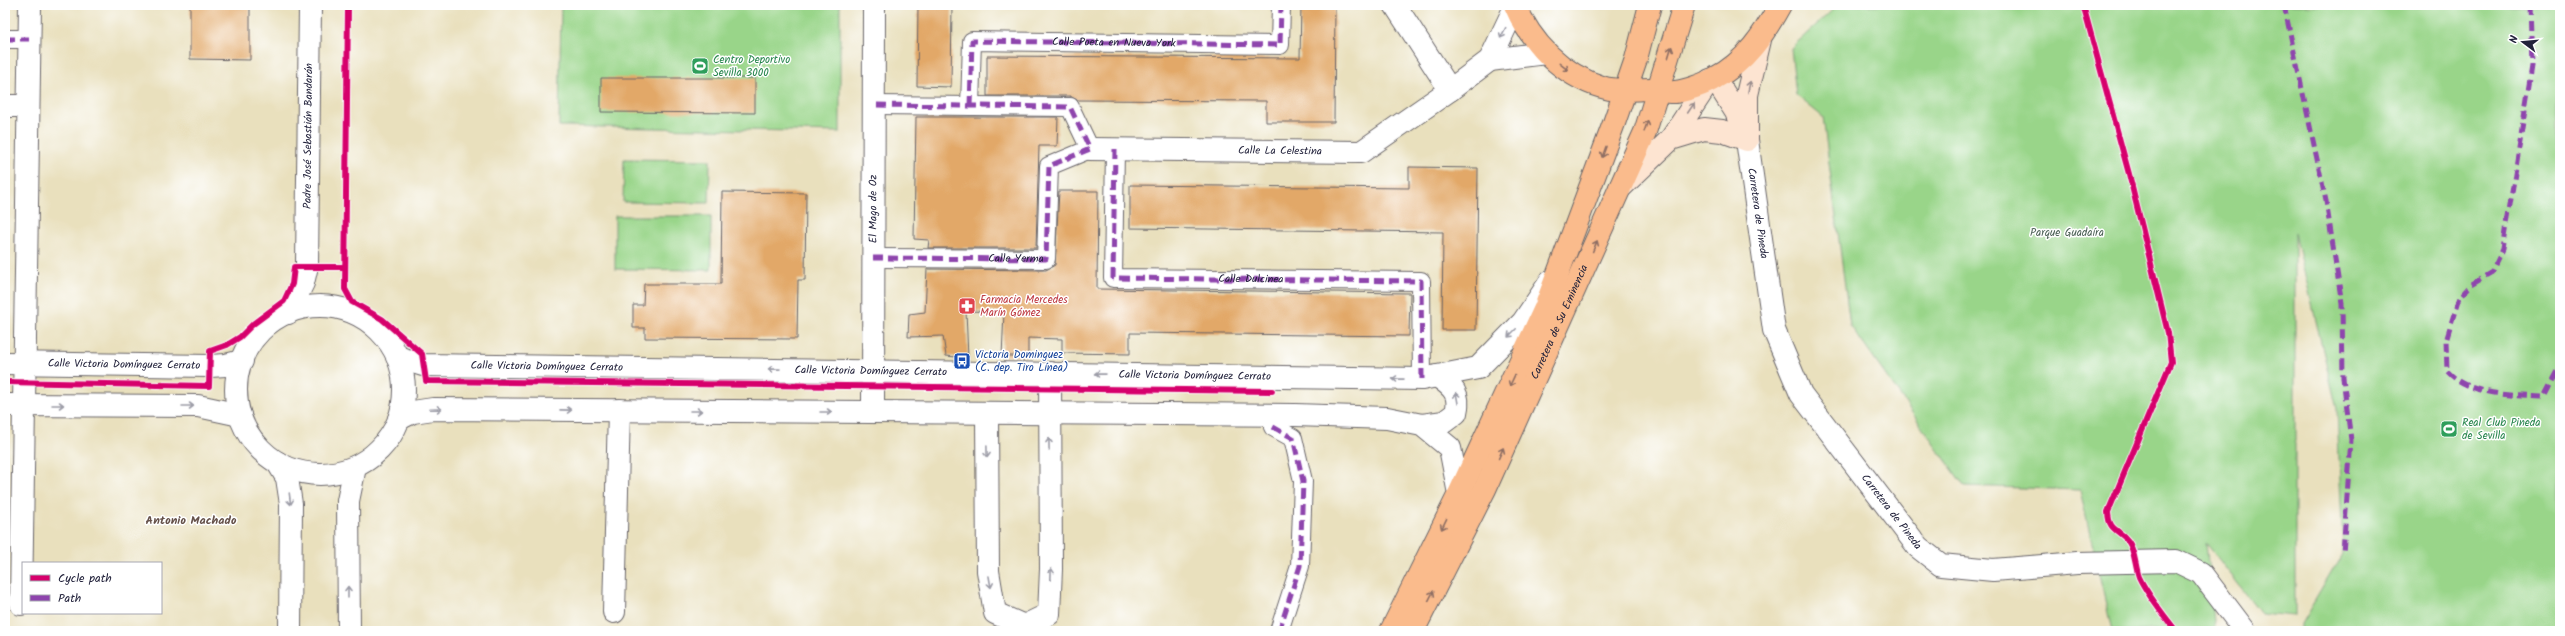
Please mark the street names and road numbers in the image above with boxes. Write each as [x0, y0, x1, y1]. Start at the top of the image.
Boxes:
street label: Calle Poeta en Nueva York [1052, 33, 1177, 53]
street label: Padre José Sebastián Bandarán [299, 63, 318, 209]
street label: Calle La Celestina [1238, 142, 1322, 161]
street label: Carretera de Pineda [1742, 167, 1773, 260]
street label: El Mago de Oz [864, 175, 883, 243]
street label: Calle Yerma [988, 250, 1044, 268]
street label: Carretera de Su Eminencia [1526, 262, 1593, 383]
street label: Calle Dulcinea [1218, 270, 1284, 289]
street label: Calle Victoria Domínguez Cerrato [48, 355, 200, 375]
street label: Calle Victoria Domínguez Cerrato [470, 357, 623, 377]
street label: Calle Victoria Domínguez Cerrato [794, 361, 947, 381]
street label: Calle Victoria Domínguez Cerrato [1118, 366, 1271, 386]
street label: Carretera de Pineda [1856, 470, 1926, 554]

